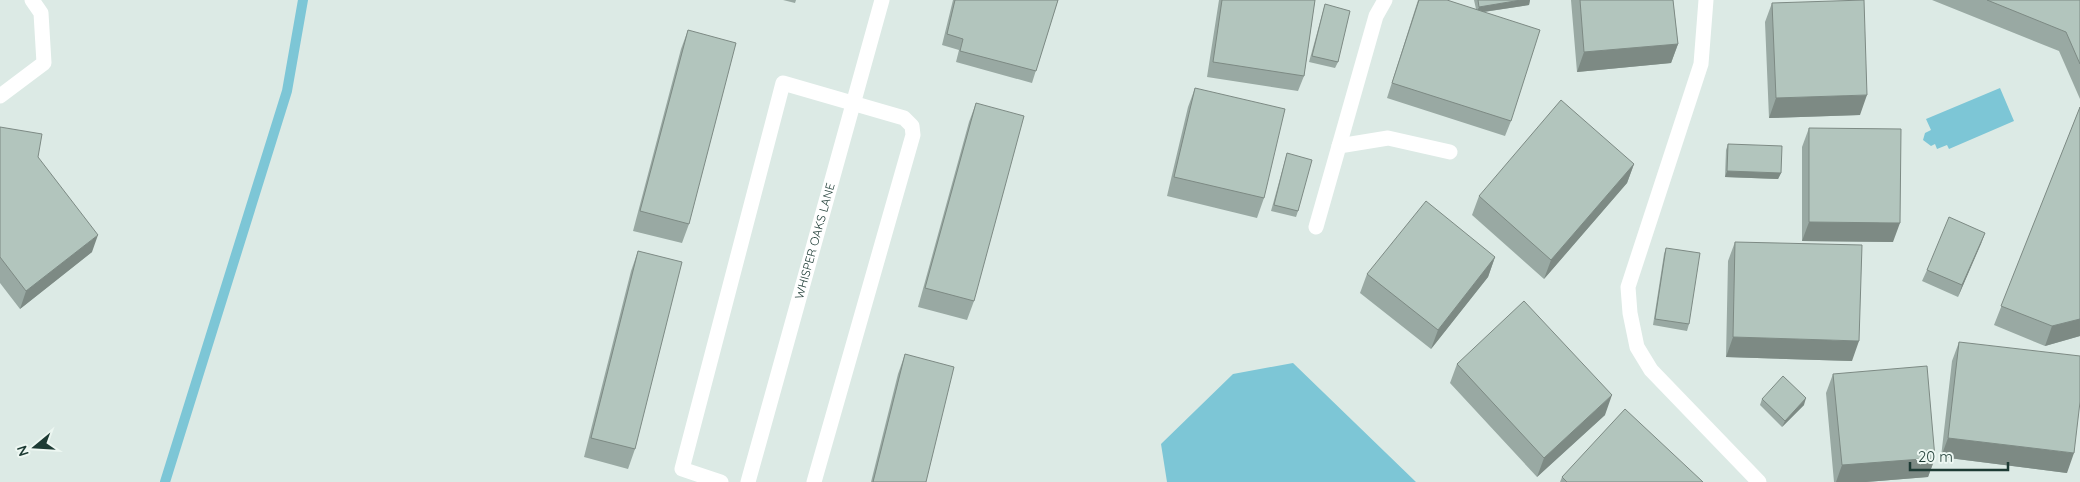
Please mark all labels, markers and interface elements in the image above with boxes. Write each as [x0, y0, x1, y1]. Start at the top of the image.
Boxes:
street label: WHISPER OAKS LANE [791, 181, 838, 301]
north arrow [10, 422, 60, 472]
scale bar [1910, 440, 2008, 472]
text: N [12, 443, 33, 459]
text: 20 m [1918, 447, 1953, 466]

